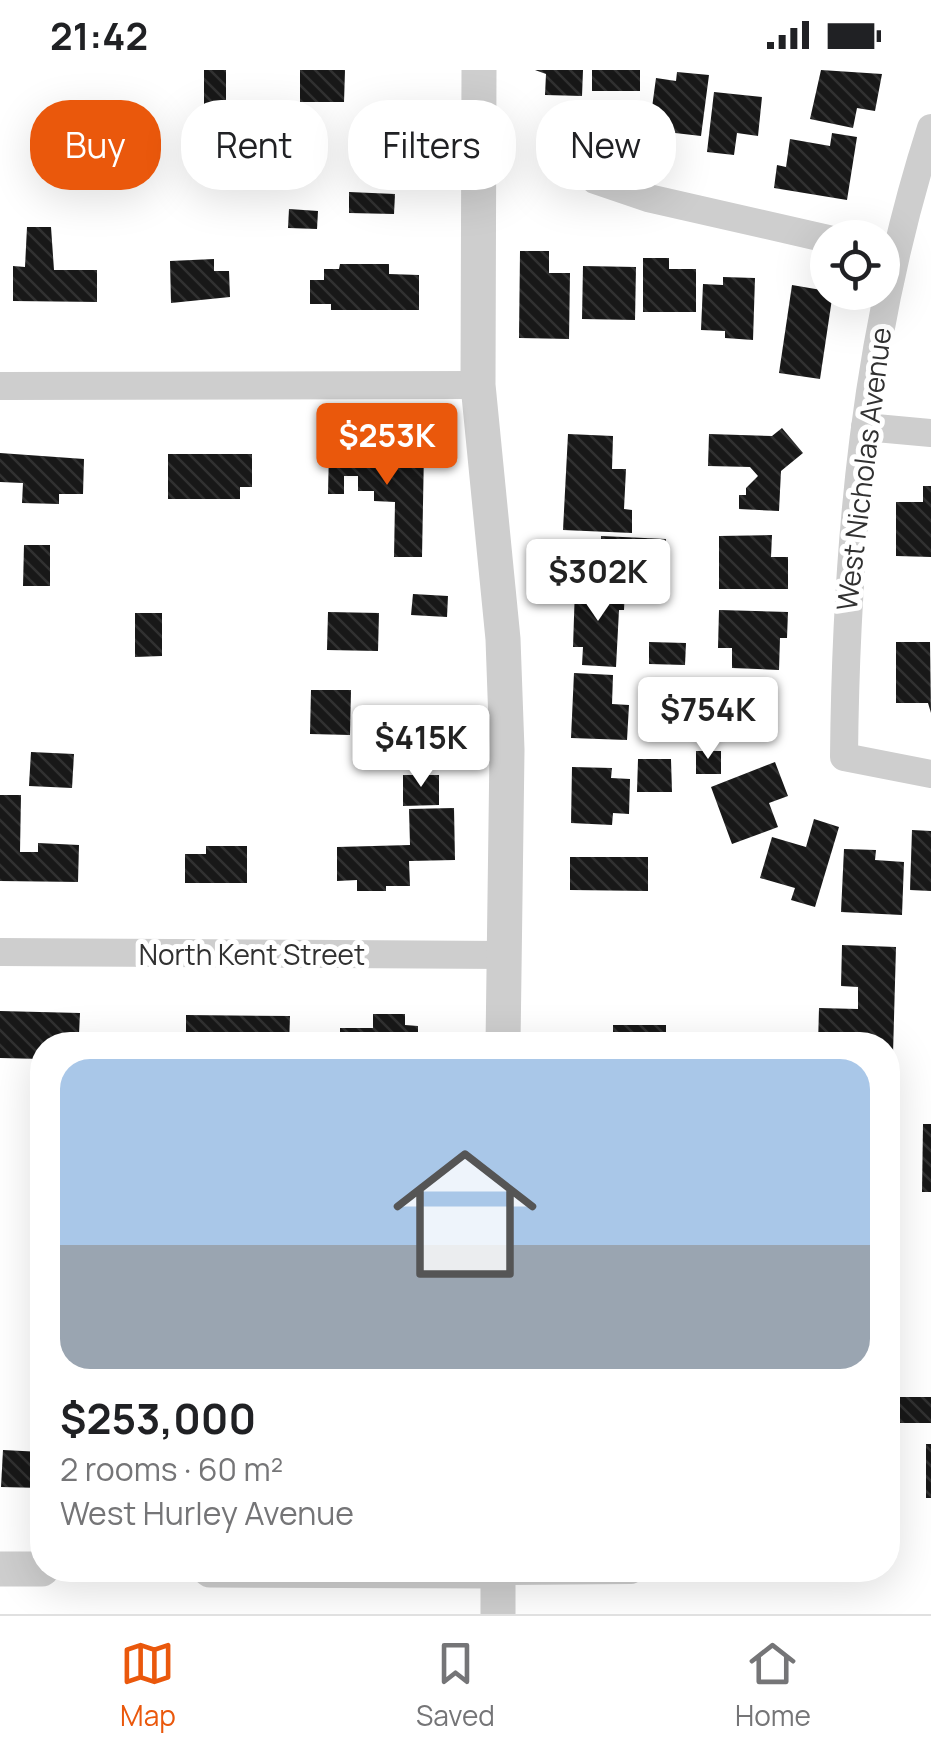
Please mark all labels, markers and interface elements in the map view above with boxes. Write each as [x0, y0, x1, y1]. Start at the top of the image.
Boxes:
text: 21:42 [50, 9, 148, 61]
chip: Buy [30, 100, 161, 190]
chip: Rent [181, 100, 328, 190]
chip: Filters [348, 100, 516, 190]
chip: New [536, 100, 676, 190]
map controls [810, 220, 900, 310]
button: locate [810, 220, 900, 310]
street label: West Nicholas Avenue [827, 325, 899, 613]
pin: $253K [317, 403, 457, 488]
text: $253K [338, 413, 436, 457]
pin: $302K [528, 539, 668, 624]
text: $302K [548, 549, 648, 593]
pin: $754K [638, 677, 778, 762]
text: $754K [660, 687, 756, 731]
pin: $415K [351, 705, 491, 790]
text: $415K [374, 715, 468, 759]
street label: North Kent Street [139, 935, 365, 973]
icon: home [375, 1124, 555, 1304]
text: $253,000 [60, 1389, 256, 1447]
text: 2 rooms · 60 m² [60, 1447, 283, 1491]
text: West Hurley Avenue [60, 1491, 354, 1535]
tab: Map [120, 1636, 176, 1734]
tab: Saved [416, 1636, 495, 1734]
tab: Home [735, 1636, 811, 1734]

